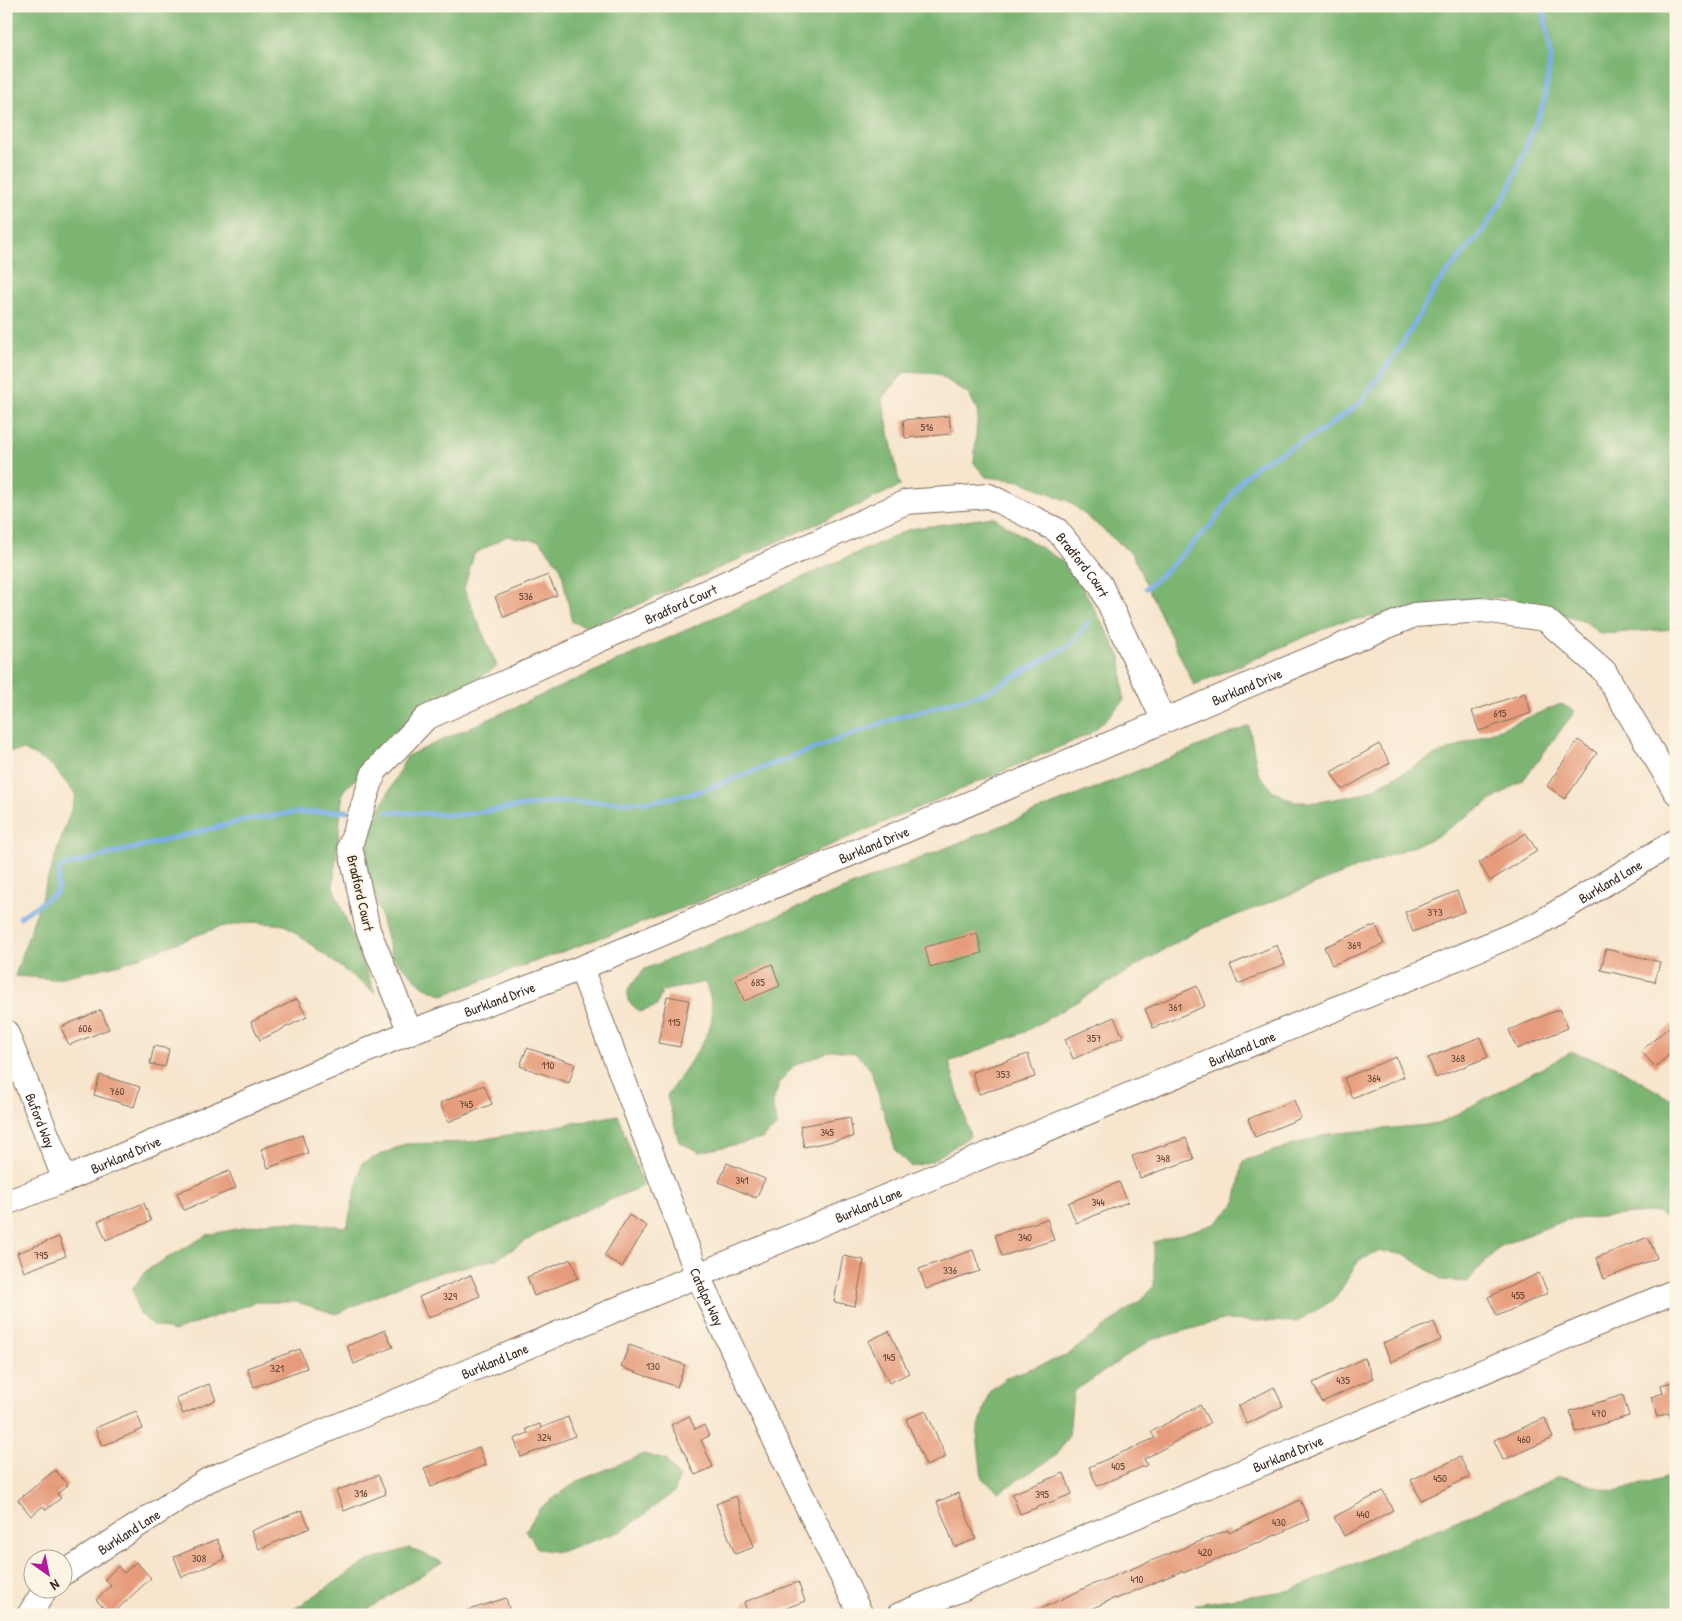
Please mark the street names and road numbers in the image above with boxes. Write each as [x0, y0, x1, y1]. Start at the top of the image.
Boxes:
street label: Bradford Court [1053, 528, 1114, 600]
street label: Bradford Court [641, 579, 720, 628]
street label: Burkland Drive [1208, 663, 1285, 709]
street label: Burkland Drive [835, 821, 912, 867]
street label: Bradford Court [343, 853, 379, 933]
street label: Burkland Lane [1575, 854, 1645, 907]
street label: Burkland Drive [461, 976, 538, 1021]
street label: Burkland Lane [1205, 1025, 1278, 1070]
street label: Buford Way [22, 1090, 61, 1151]
street label: Burkland Drive [87, 1131, 164, 1178]
street label: Burkland Lane [832, 1182, 905, 1227]
street label: Catalpa Way [686, 1265, 729, 1329]
street label: Burkland Lane [458, 1338, 531, 1383]
street label: Burkland Drive [1250, 1430, 1326, 1476]
street label: Burkland Lane [94, 1504, 164, 1558]

